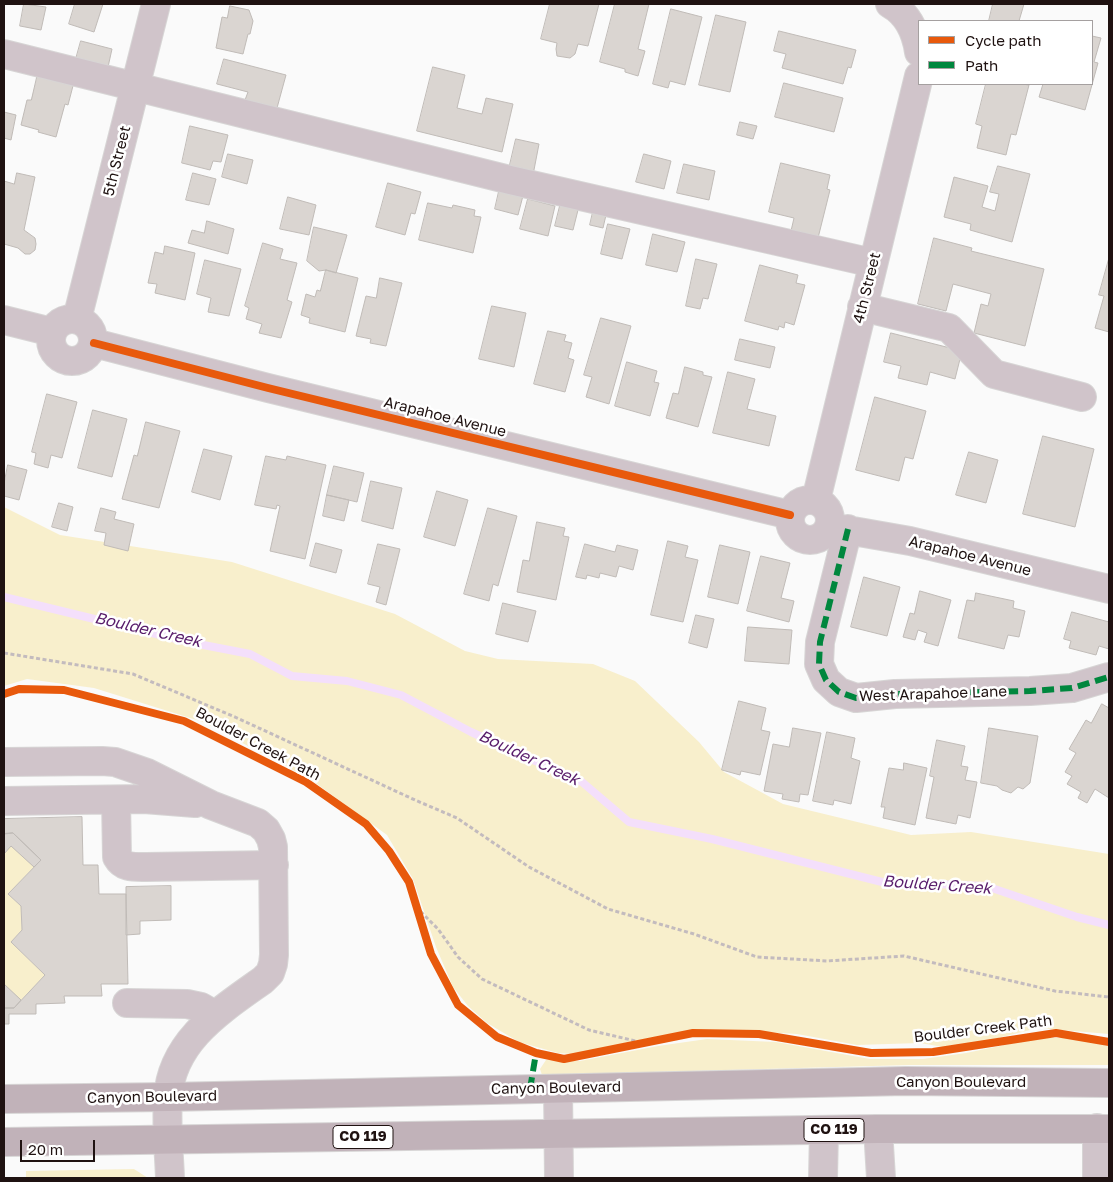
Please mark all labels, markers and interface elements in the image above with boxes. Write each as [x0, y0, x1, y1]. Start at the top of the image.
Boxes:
legend [918, 20, 1093, 85]
text: Cycle path [965, 31, 1041, 49]
text: Path [965, 56, 998, 74]
street label: 5th Street [100, 124, 134, 198]
street label: 4th Street [849, 251, 885, 325]
street label: Arapahoe Avenue [382, 393, 508, 441]
street label: Arapahoe Avenue [907, 532, 1033, 580]
water label: Boulder Creek [93, 608, 203, 652]
street label: West Arapahoe Lane [859, 682, 1007, 706]
street label: Boulder Creek Path [192, 703, 324, 785]
water label: Boulder Creek [476, 726, 582, 790]
water label: Boulder Creek [882, 872, 992, 898]
street label: Boulder Creek Path [913, 1012, 1053, 1046]
street label: Canyon Boulevard [896, 1073, 1026, 1091]
street label: Canyon Boulevard [491, 1078, 621, 1098]
street label: Canyon Boulevard [87, 1087, 217, 1107]
road number: CO 119 [804, 1118, 864, 1142]
road number: CO 119 [333, 1126, 393, 1148]
scale bar [22, 1130, 98, 1162]
text: 20 m [28, 1140, 63, 1158]

